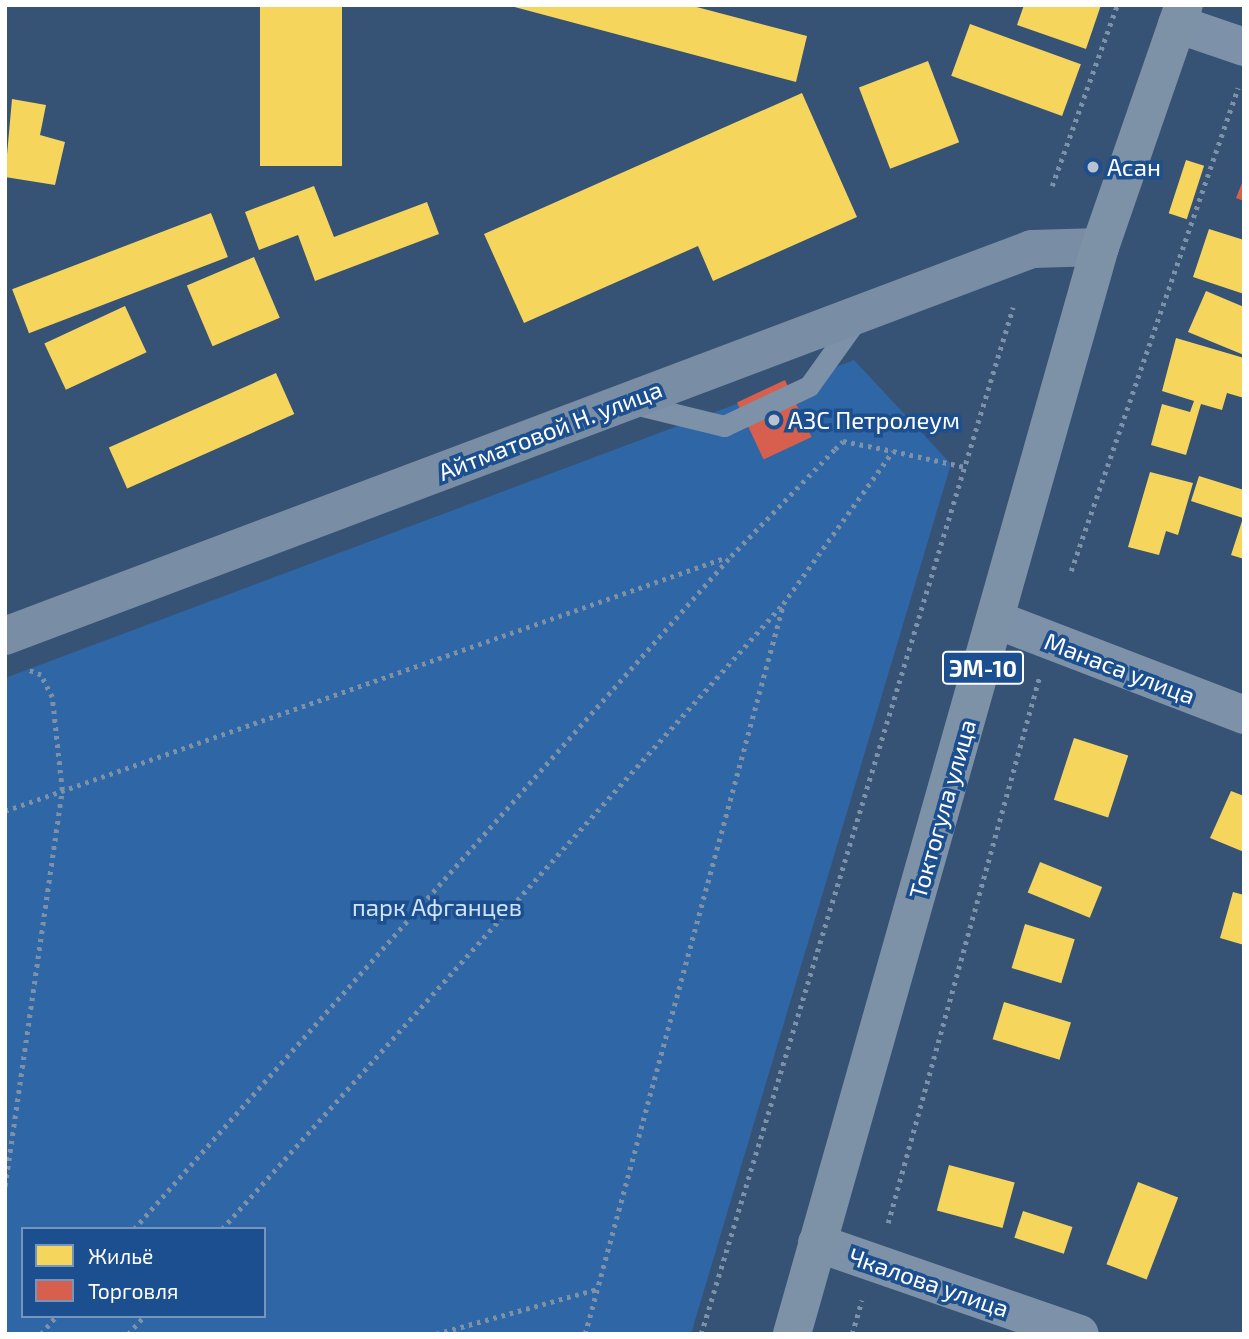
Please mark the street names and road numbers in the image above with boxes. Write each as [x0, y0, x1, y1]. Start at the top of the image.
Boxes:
street label: Айтматовой Н. улица [434, 374, 666, 486]
street label: Манаса улица [1041, 626, 1199, 710]
road number: ЭМ-10 [941, 648, 1025, 688]
street label: Токтогула улица [903, 716, 981, 902]
street label: Чкалова улица [845, 1241, 1013, 1323]

